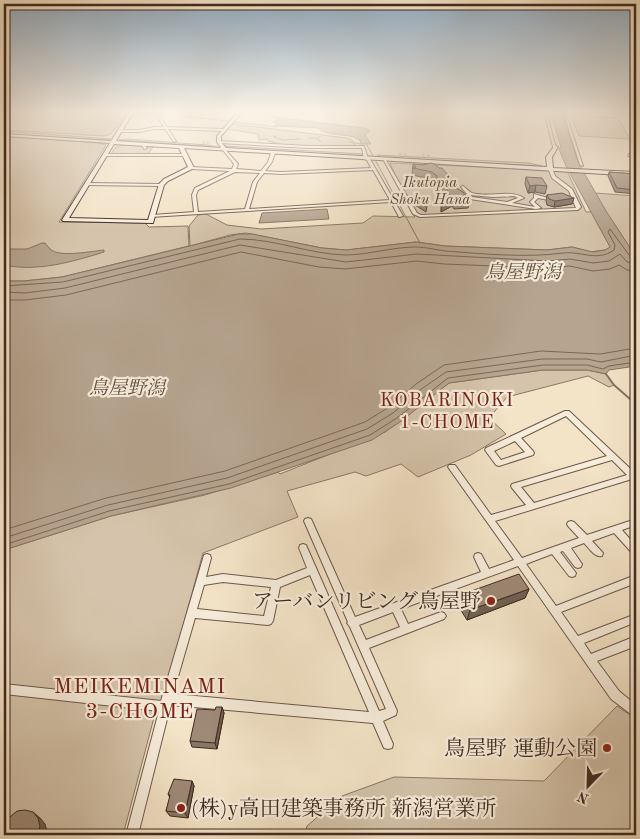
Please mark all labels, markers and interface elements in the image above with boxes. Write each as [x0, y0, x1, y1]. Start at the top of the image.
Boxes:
park label: Ikutopia Shoku Hana [390, 176, 470, 208]
water label: 鳥屋野潟 [485, 261, 563, 283]
water label: 鳥屋野潟 [89, 377, 167, 399]
district label: KOBARINOKI 1-CHOME [380, 392, 514, 433]
place label: アーバンリビング鳥屋野 [252, 590, 481, 613]
marker: アーバンリビング鳥屋野 [485, 595, 497, 607]
district label: MEIKEMINAMI 3-CHOME [54, 676, 226, 723]
place label: 鳥屋野 運動公園 [444, 737, 597, 760]
marker: 鳥屋野 運動公園 [601, 742, 613, 754]
north arrow [562, 762, 612, 812]
text: N [575, 788, 591, 806]
place label: (株)y高田建築事務所 新潟営業所 [191, 797, 497, 820]
marker: (株)y高田建築事務所 新潟営業所 [175, 802, 187, 814]

